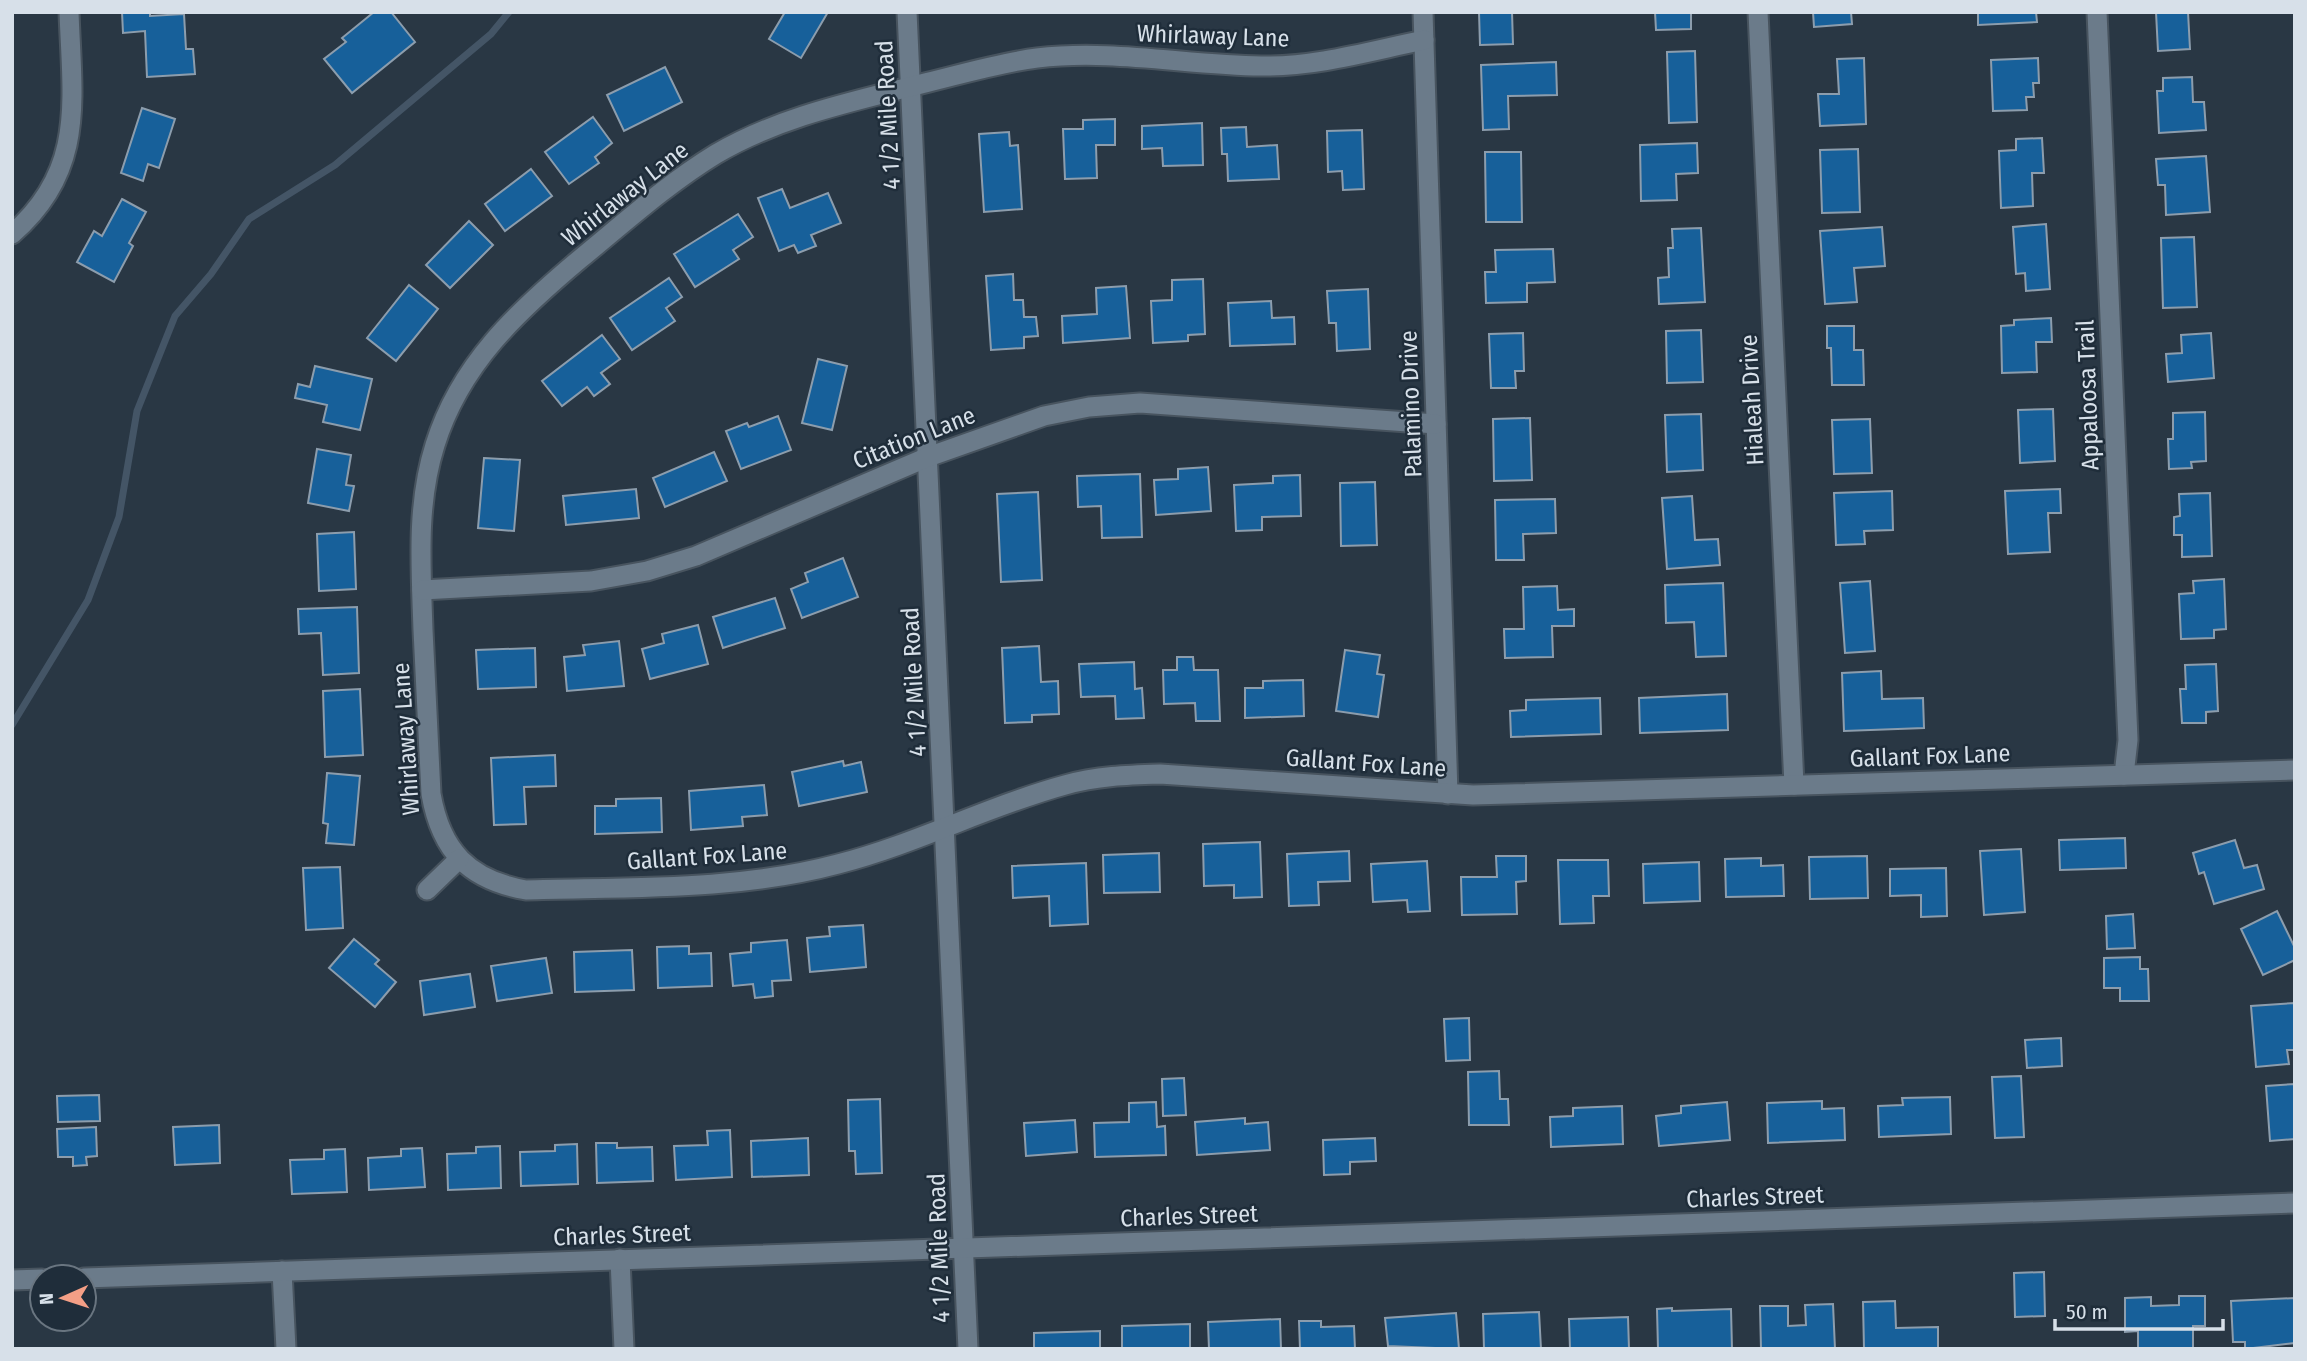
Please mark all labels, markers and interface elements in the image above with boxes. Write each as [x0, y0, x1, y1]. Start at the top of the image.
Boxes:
street label: Whirlaway Lane [1136, 19, 1290, 53]
street label: 4 1/2 Mile Road [870, 40, 906, 190]
street label: Whirlaway Lane [556, 136, 694, 252]
street label: Appaloosa Trail [2071, 319, 2105, 471]
street label: Palamino Drive [1394, 330, 1428, 478]
street label: Hialeah Drive [1735, 334, 1769, 466]
street label: Citation Lane [849, 401, 979, 475]
street label: 4 1/2 Mile Road [896, 607, 932, 757]
street label: Whirlaway Lane [387, 662, 425, 816]
street label: Gallant Fox Lane [1849, 739, 2011, 773]
street label: Gallant Fox Lane [1285, 743, 1447, 783]
street label: Gallant Fox Lane [626, 836, 788, 876]
street label: 4 1/2 Mile Road [922, 1173, 956, 1323]
street label: Charles Street [1686, 1181, 1824, 1213]
street label: Charles Street [1120, 1200, 1258, 1232]
street label: Charles Street [553, 1219, 691, 1251]
north arrow [28, 1263, 98, 1333]
scale bar [2055, 1288, 2223, 1332]
text: N [35, 1293, 58, 1305]
text: 50 m [2066, 1299, 2108, 1325]

